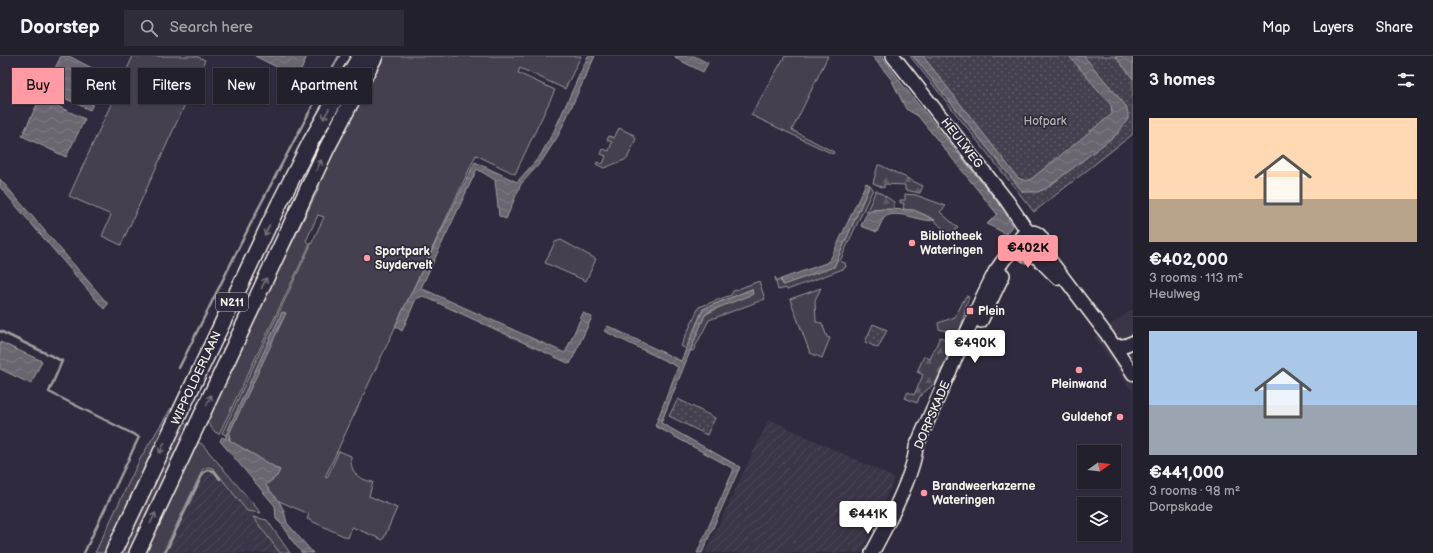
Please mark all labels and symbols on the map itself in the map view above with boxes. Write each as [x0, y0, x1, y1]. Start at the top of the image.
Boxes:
one-way arrow [322, 108, 330, 120]
park label: Hofpark [1023, 114, 1067, 129]
street label: HEULWEG [937, 115, 986, 171]
one-way arrow [316, 159, 323, 171]
one-way arrow [263, 223, 270, 235]
place label: Bibliotheek Wateringen [920, 229, 983, 258]
pin: €402K [1000, 235, 1056, 269]
marker: Bibliotheek Wateringen [907, 238, 917, 248]
place label: Sportpark Suydervelt [375, 244, 432, 273]
marker: Sportpark Suydervelt [362, 253, 372, 263]
one-way arrow [261, 277, 269, 289]
road number: N211 [216, 293, 248, 311]
place label: Plein [978, 304, 1005, 319]
marker: Plein [965, 306, 975, 316]
street label: WIPPOLDERLAAN [168, 329, 225, 427]
pin: €490K [947, 330, 1003, 364]
marker: Pleinwand [1074, 365, 1084, 375]
place label: Pleinwand [1051, 377, 1107, 392]
street label: DORPSKADE [911, 379, 954, 452]
one-way arrow [206, 395, 213, 407]
place label: Guldehof [1062, 410, 1113, 425]
marker: Guldehof [1115, 412, 1125, 422]
one-way arrow [158, 442, 165, 454]
north arrow [1077, 445, 1121, 489]
place label: Brandweerkazerne Wateringen [932, 479, 1035, 508]
marker: Brandweerkazerne Wateringen [919, 488, 929, 498]
pin: €441K [840, 501, 896, 535]
one-way arrow [150, 512, 157, 524]

